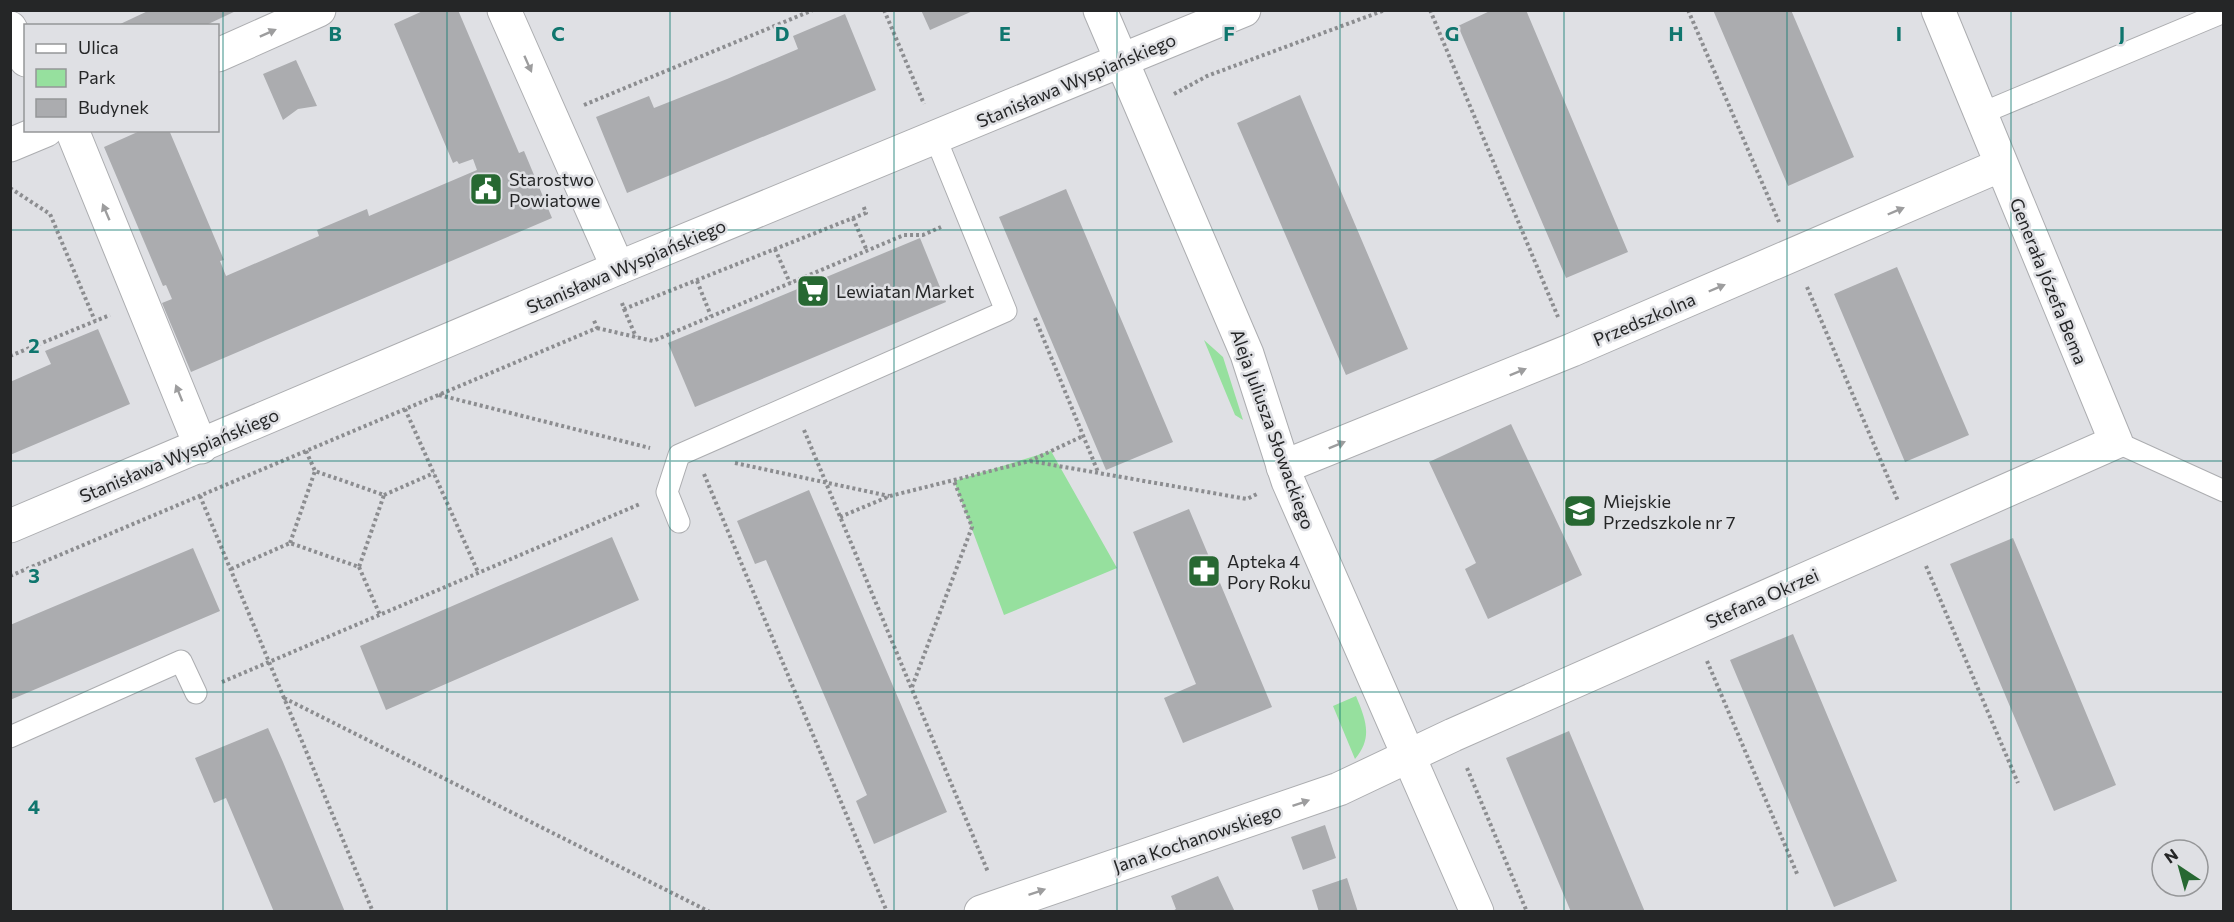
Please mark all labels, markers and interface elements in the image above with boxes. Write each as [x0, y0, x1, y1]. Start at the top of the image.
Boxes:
text: B [328, 21, 342, 45]
text: C [551, 21, 565, 45]
text: D [775, 21, 789, 45]
text: E [999, 21, 1011, 45]
text: F [1223, 21, 1235, 45]
text: G [1445, 21, 1459, 45]
text: H [1669, 21, 1684, 45]
text: I [1896, 21, 1902, 45]
text: J [2119, 21, 2125, 45]
legend [24, 24, 219, 132]
one-way arrow [260, 28, 278, 38]
street label: Stanisława Wyspiańskiego [973, 28, 1179, 132]
text: Ulica [78, 36, 119, 58]
one-way arrow [523, 55, 533, 73]
text: Park [78, 66, 116, 88]
text: Budynek [78, 96, 149, 118]
place label: Starostwo Powiatowe [509, 168, 600, 211]
public building icon: Starostwo Powiatowe [468, 171, 504, 207]
street label: Generała Józefa Bema [2006, 195, 2092, 367]
one-way arrow [101, 202, 111, 220]
one-way arrow [1887, 206, 1904, 215]
street label: Stanisława Wyspiańskiego [523, 214, 729, 318]
supermarket icon: Lewiatan Market [795, 273, 831, 309]
place label: Lewiatan Market [836, 280, 974, 302]
one-way arrow [1708, 283, 1726, 293]
street label: Przedszkolna [1590, 288, 1698, 350]
street label: Aleja Juliusza Słowackiego [1226, 326, 1320, 532]
text: 2 [28, 333, 40, 357]
one-way arrow [1509, 367, 1527, 376]
one-way arrow [174, 383, 184, 401]
street label: Stanisława Wyspiańskiego [76, 403, 282, 507]
one-way arrow [1328, 440, 1346, 449]
place label: Miejskie Przedszkole nr 7 [1603, 490, 1736, 533]
school or university icon: Miejskie Przedszkole nr 7 [1562, 493, 1598, 529]
place label: Apteka 4 Pory Roku [1227, 550, 1311, 593]
pharmacy icon: Apteka 4 Pory Roku [1186, 553, 1222, 589]
text: 3 [28, 563, 40, 587]
street label: Stefana Okrzei [1702, 563, 1822, 633]
text: 4 [28, 794, 40, 818]
one-way arrow [1292, 797, 1310, 807]
street label: Jana Kochanowskiego [1110, 799, 1284, 877]
north arrow [2150, 838, 2210, 898]
text: N [2160, 844, 2181, 867]
one-way arrow [1028, 887, 1046, 897]

